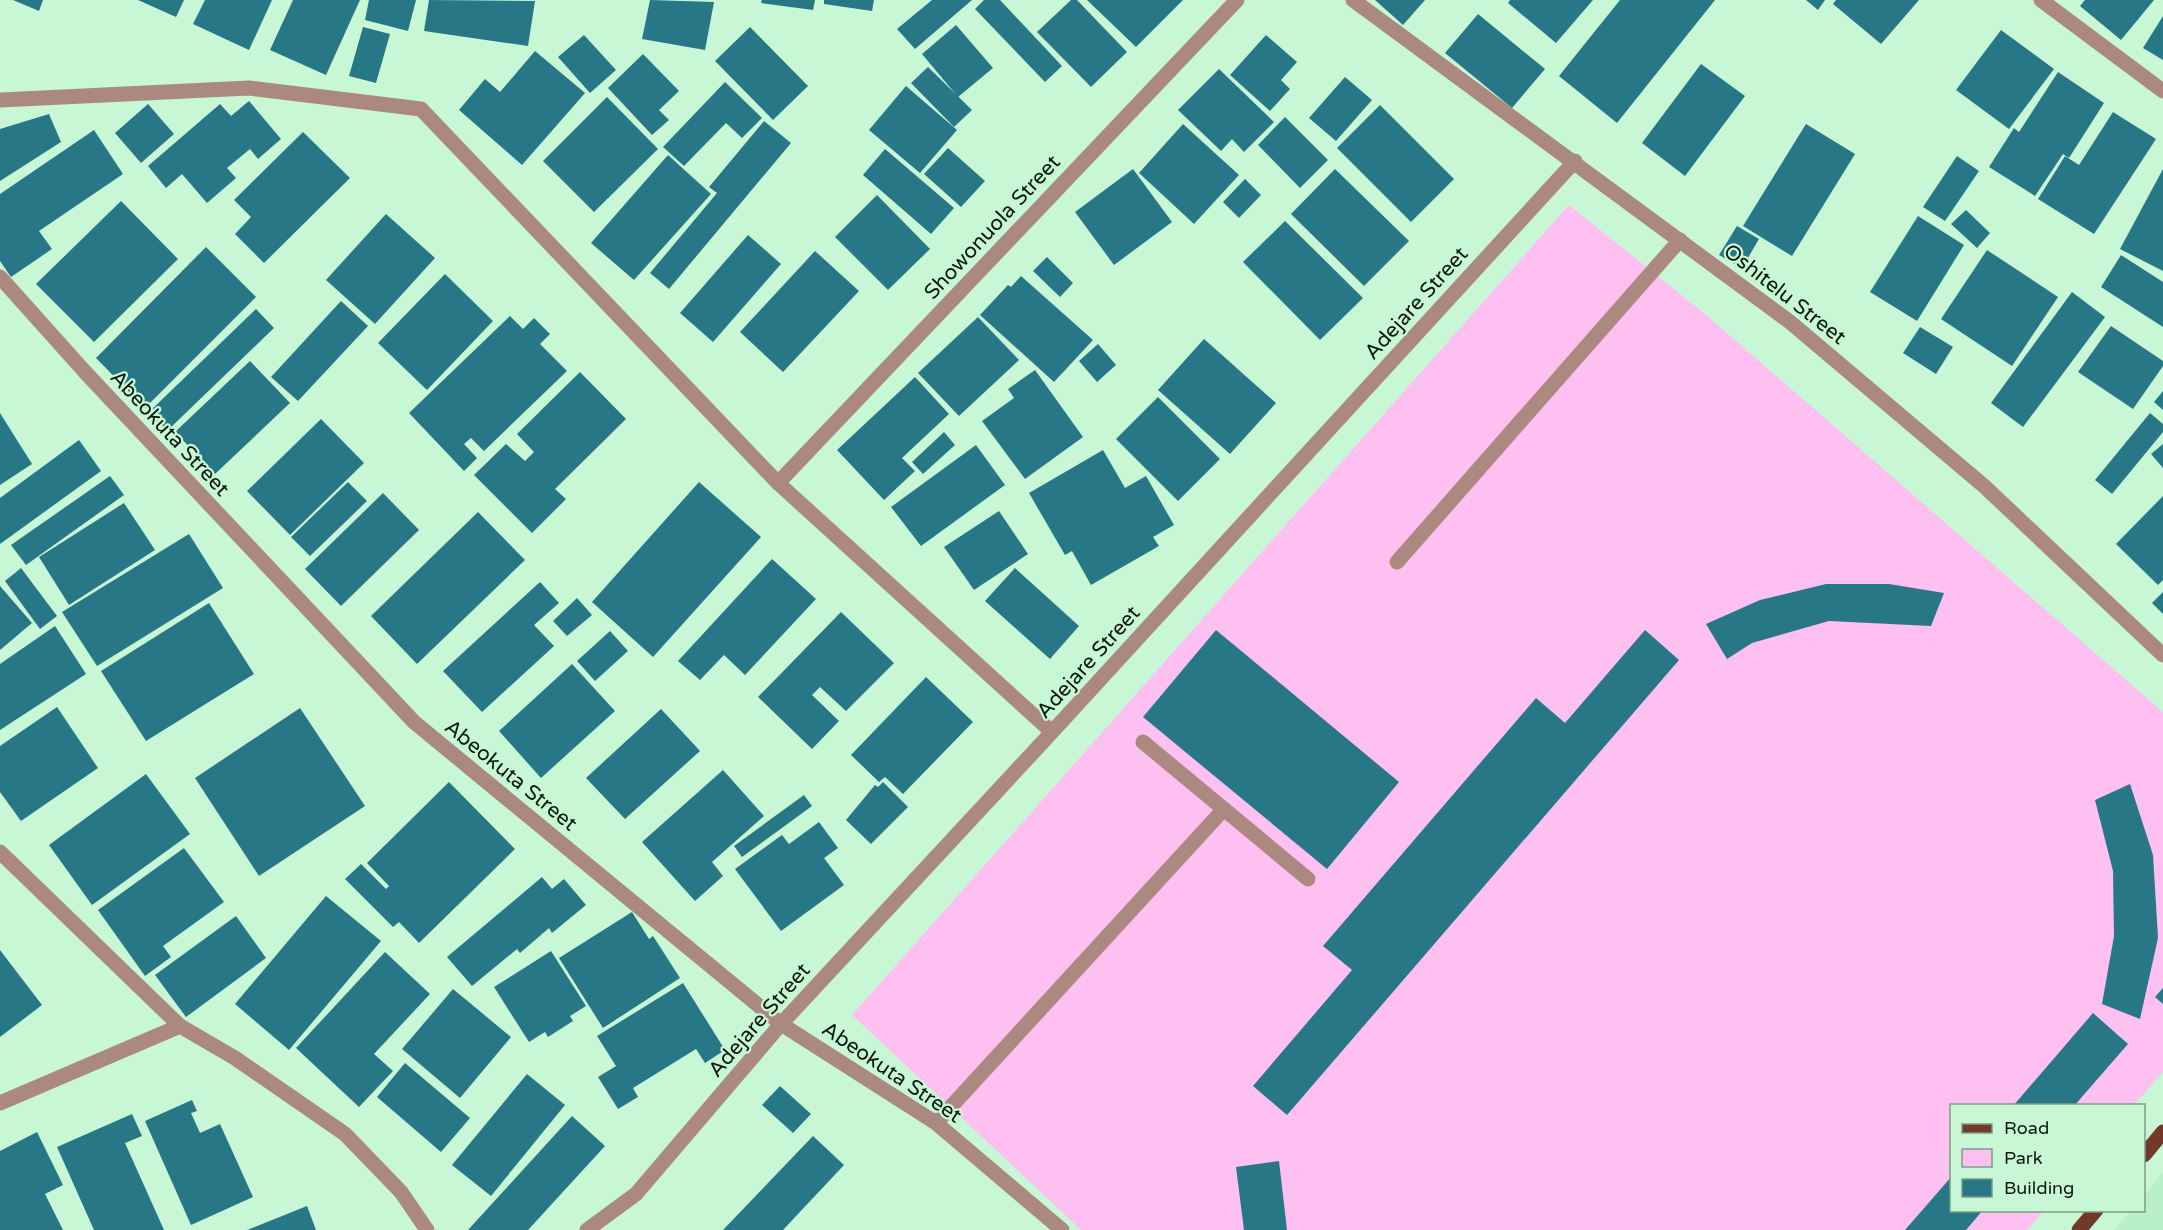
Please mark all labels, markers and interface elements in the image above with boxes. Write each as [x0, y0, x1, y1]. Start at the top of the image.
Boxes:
street label: Showonuola Street [919, 150, 1066, 305]
street label: Oshitelu Street [1719, 239, 1851, 350]
street label: Adejare Street [1359, 242, 1473, 365]
street label: Abeokuta Street [105, 365, 234, 501]
street label: Adejare Street [1031, 601, 1145, 724]
street label: Abeokuta Street [439, 714, 582, 836]
street label: Adejare Street [703, 958, 816, 1082]
street label: Abeokuta Street [817, 1016, 966, 1128]
legend [1950, 1104, 2145, 1212]
text: Road [2004, 1117, 2049, 1139]
text: Park [2004, 1147, 2043, 1169]
text: Building [2004, 1177, 2074, 1199]

